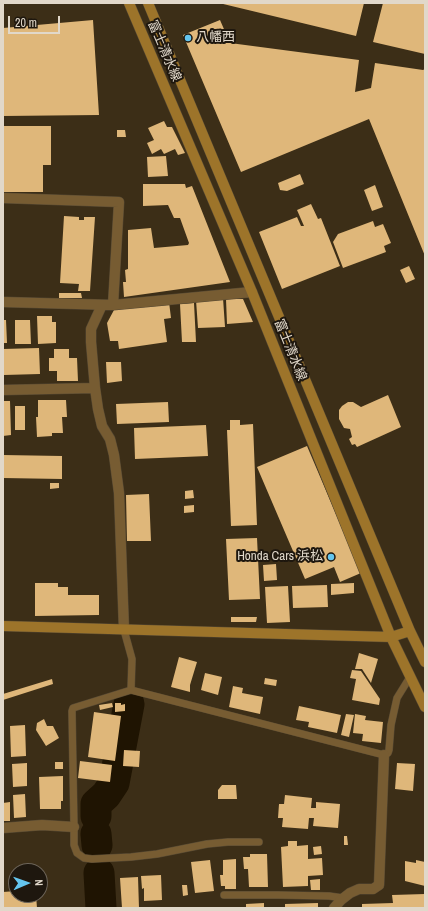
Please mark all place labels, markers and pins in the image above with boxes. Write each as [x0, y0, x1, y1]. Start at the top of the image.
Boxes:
place label: 八幡西 [196, 30, 235, 46]
marker: 八幡西 [183, 33, 193, 43]
place label: Honda Cars 浜松 [237, 549, 323, 565]
marker: Honda Cars 浜松 [326, 552, 336, 562]

